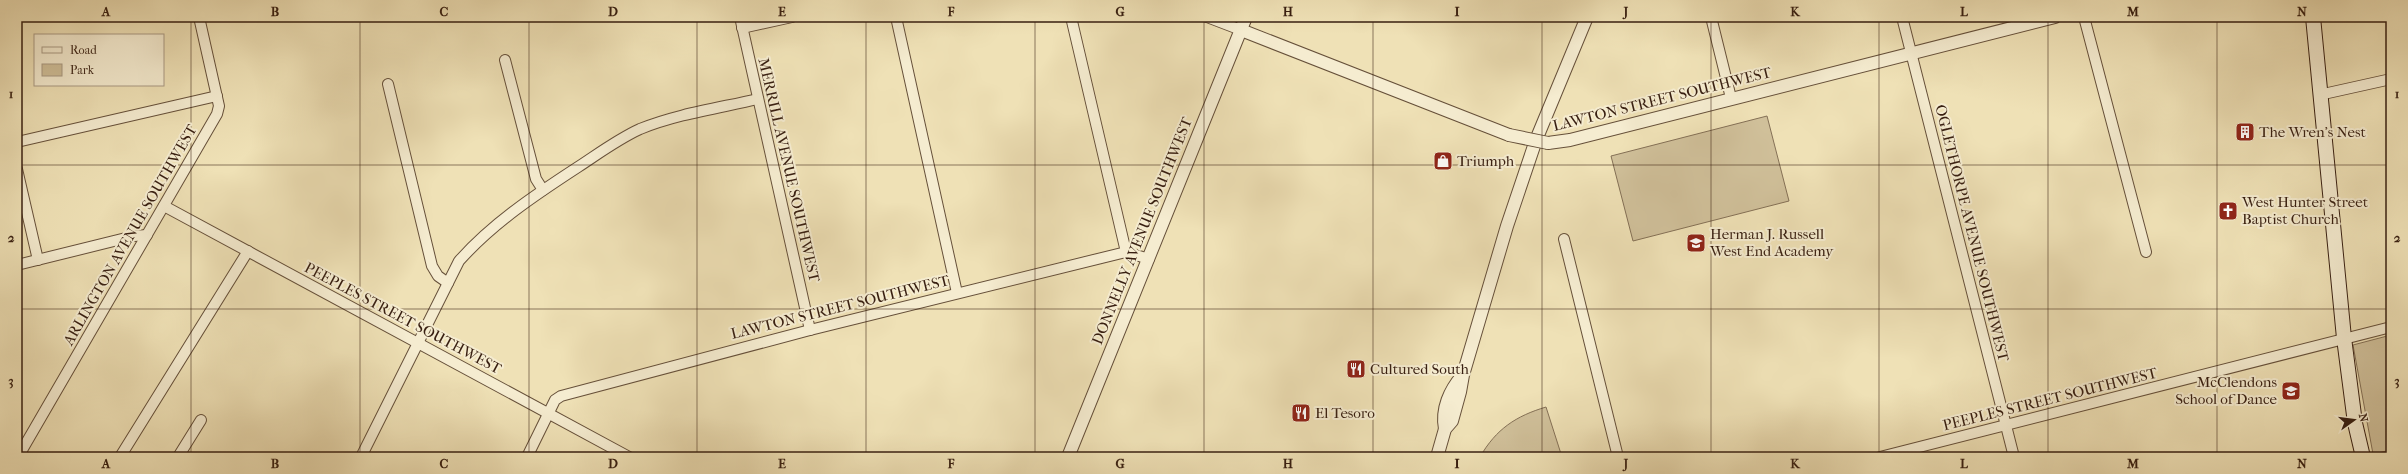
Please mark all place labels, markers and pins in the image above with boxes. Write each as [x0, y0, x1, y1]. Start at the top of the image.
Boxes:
building icon: The Wren's Nest [2234, 121, 2256, 143]
place label: The Wren's Nest [2259, 123, 2366, 141]
shop icon: Triumph [1432, 150, 1454, 172]
place label: Triumph [1457, 152, 1515, 170]
place label: West Hunter Street Baptist Church [2241, 193, 2369, 228]
church icon: West Hunter Street Baptist Church [2217, 200, 2239, 222]
place label: Herman J. Russell West End Academy [1709, 225, 1834, 260]
school or university icon: Herman J. Russell West End Academy [1685, 232, 1707, 254]
restaurant icon: Cultured South [1345, 358, 1367, 380]
place label: Cultured South [1370, 360, 1470, 378]
place label: McClendons School of Dance [2175, 373, 2278, 408]
school or university icon: McClendons School of Dance [2280, 380, 2302, 402]
restaurant icon: El Tesoro [1290, 402, 1312, 424]
place label: El Tesoro [1315, 404, 1375, 422]

